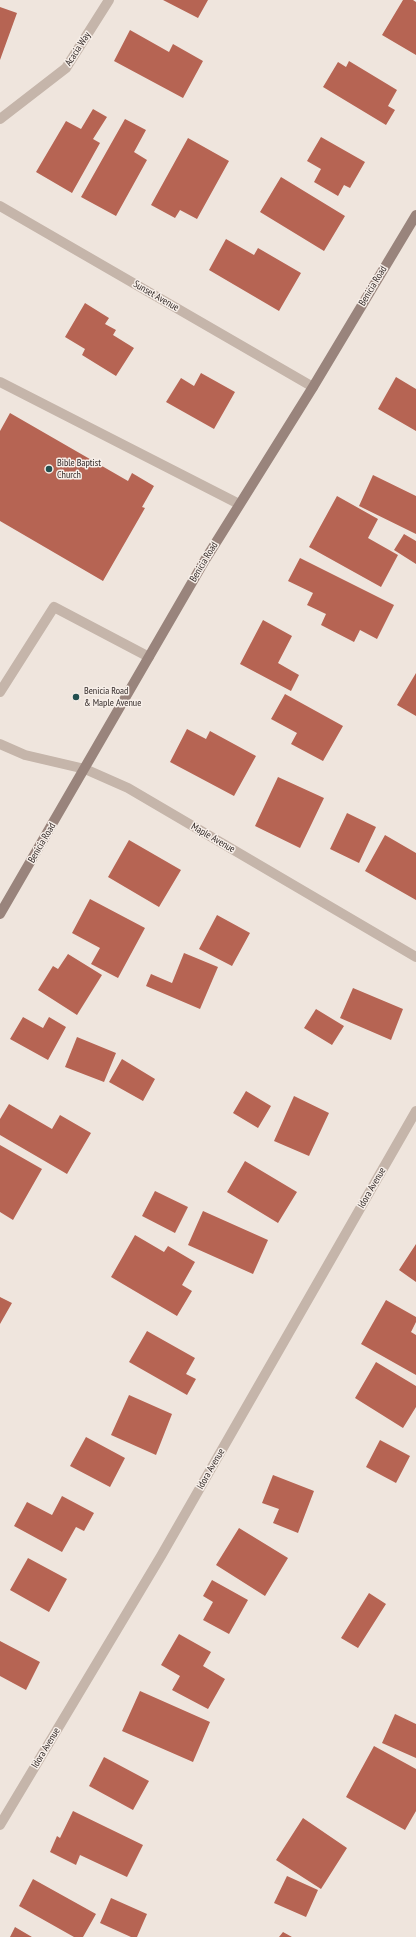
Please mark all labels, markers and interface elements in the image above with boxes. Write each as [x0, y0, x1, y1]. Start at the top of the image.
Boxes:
street label: Acacia Way [63, 30, 93, 68]
street label: Benicia Road [356, 264, 390, 308]
street label: Sunset Avenue [131, 278, 181, 314]
place label: Bible Baptist Church [57, 457, 101, 480]
marker: Bible Baptist Church [44, 464, 54, 474]
street label: Benicia Road [187, 540, 221, 584]
place label: Benicia Road & Maple Avenue [84, 685, 141, 708]
marker: Benicia Road & Maple Avenue [71, 692, 81, 702]
street label: Benicia Road [26, 821, 58, 865]
street label: Maple Avenue [189, 821, 237, 855]
street label: Idora Avenue [356, 1165, 388, 1211]
street label: Idora Avenue [195, 1446, 227, 1492]
street label: Idora Avenue [29, 1726, 63, 1770]

